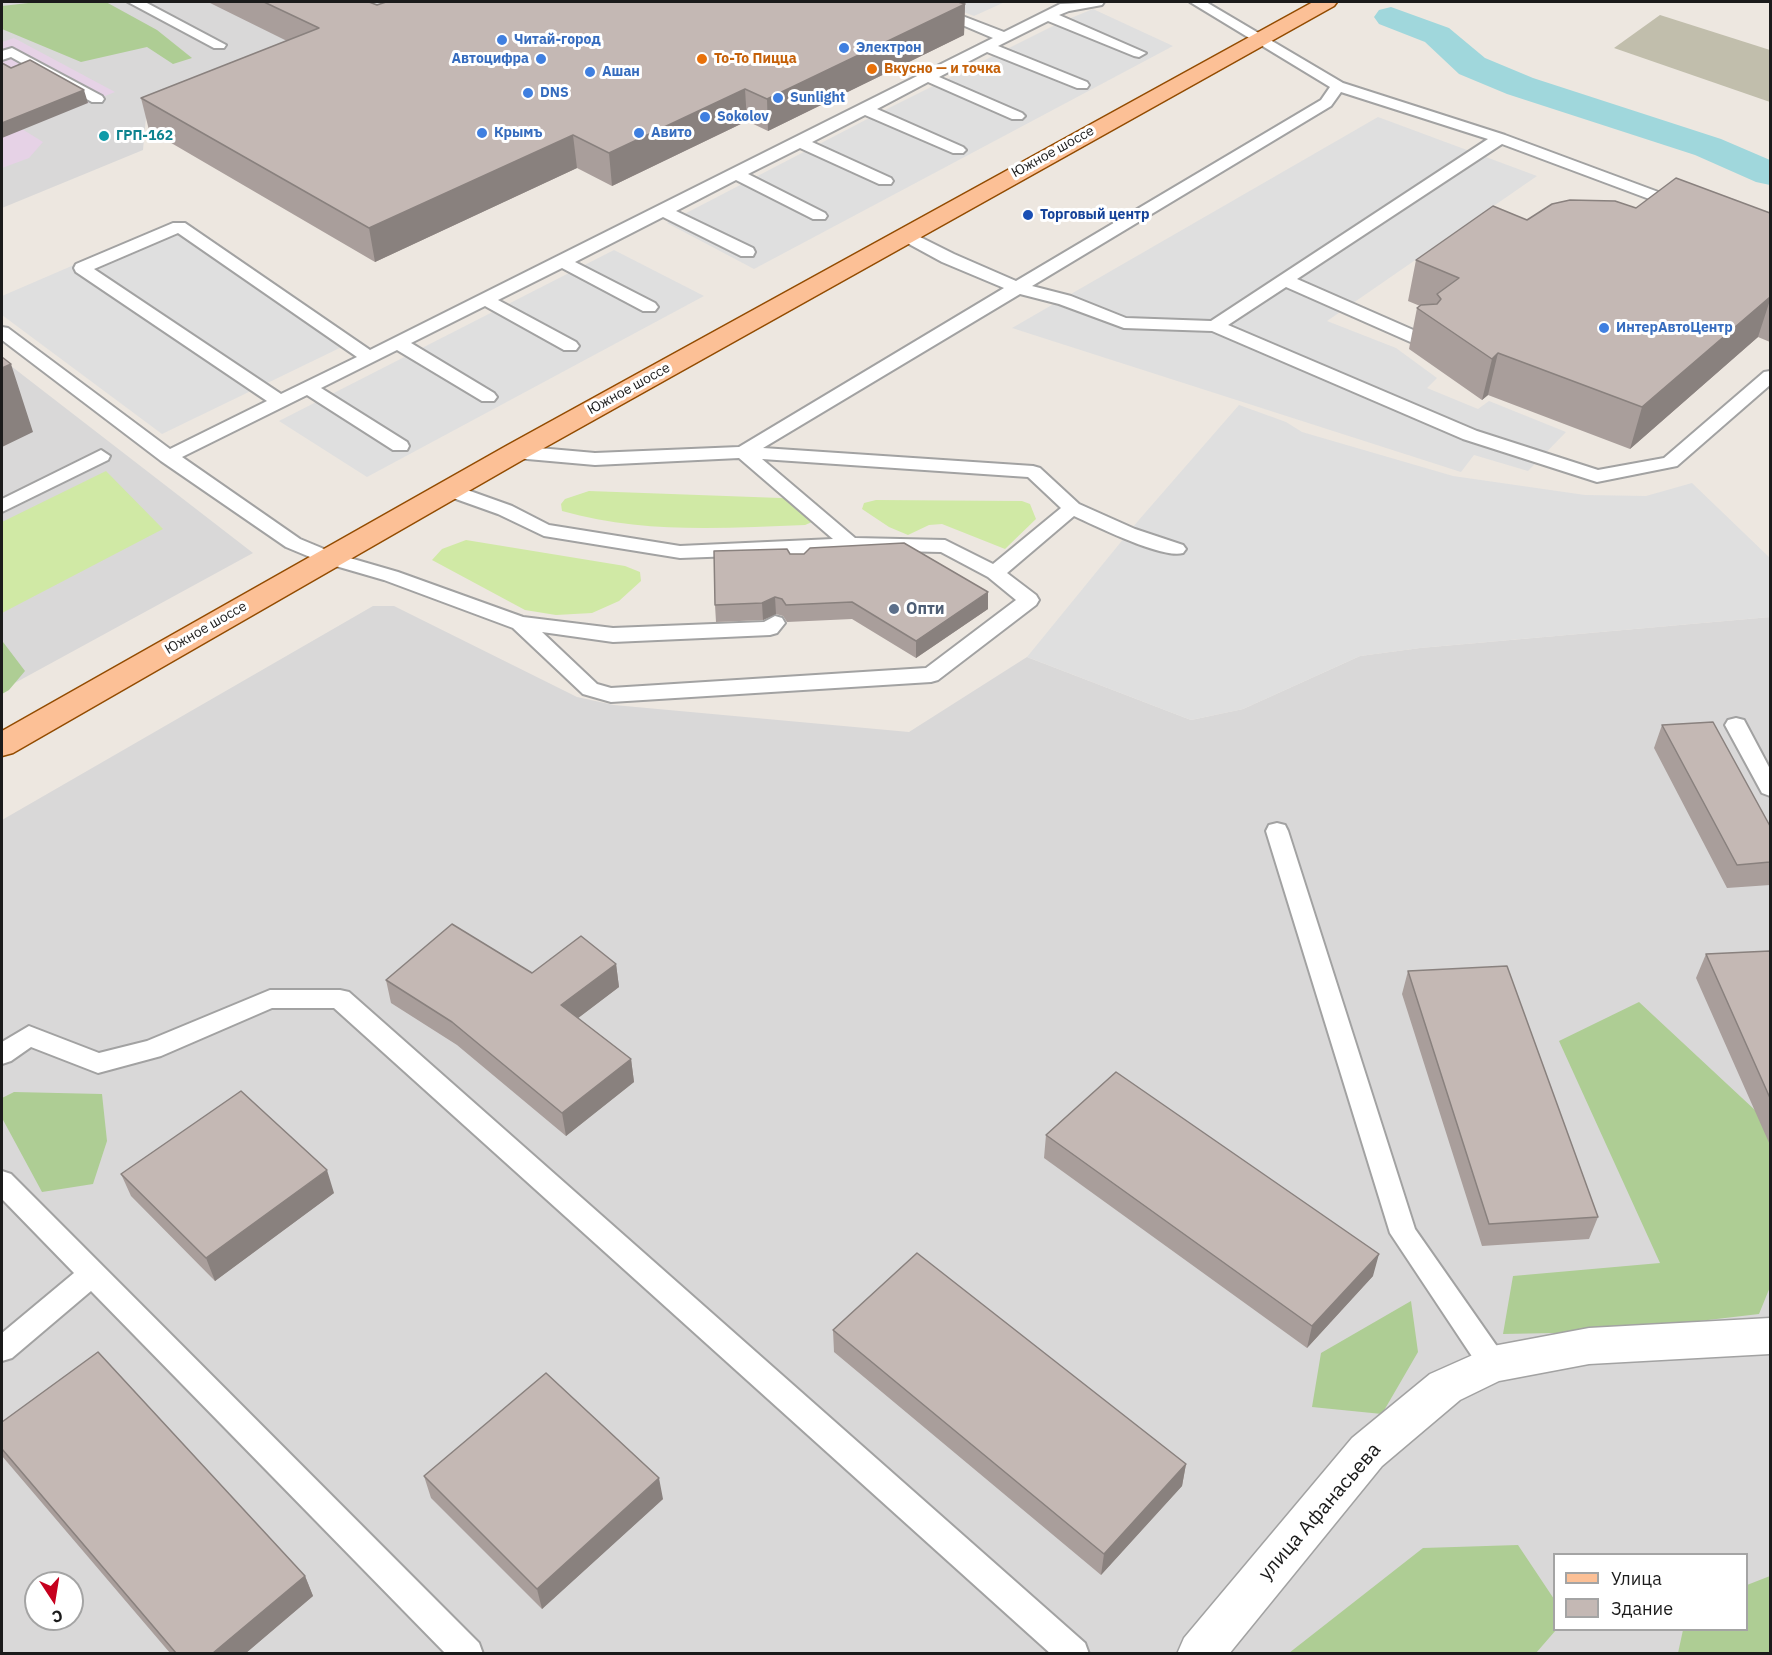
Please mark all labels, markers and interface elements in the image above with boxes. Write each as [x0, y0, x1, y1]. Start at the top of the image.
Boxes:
place label: Читай-город [514, 32, 601, 48]
marker: Читай-город [495, 33, 509, 47]
place label: Электрон [856, 40, 922, 56]
marker: Электрон [837, 41, 851, 55]
place label: Автоцифра [452, 51, 529, 67]
place label: То-То Пицца [714, 51, 797, 67]
marker: Автоцифра [534, 52, 548, 66]
marker: То-То Пицца [695, 52, 709, 66]
place label: Вкусно — и точка [884, 61, 1001, 77]
marker: Вкусно — и точка [865, 62, 879, 76]
place label: Ашан [602, 64, 640, 80]
marker: Ашан [583, 65, 597, 79]
place label: DNS [540, 85, 569, 101]
marker: DNS [521, 86, 535, 100]
place label: Sunlight [790, 90, 845, 106]
marker: Sunlight [771, 91, 785, 105]
place label: Sokolov [717, 109, 769, 125]
marker: Sokolov [698, 110, 712, 124]
street label: Южное шоссе [1009, 122, 1097, 182]
place label: Крымъ [494, 125, 542, 141]
place label: Авито [651, 125, 692, 141]
marker: Крымъ [475, 126, 489, 140]
marker: Авито [632, 126, 646, 140]
place label: ГРП-162 [116, 128, 173, 144]
marker: ГРП-162 [97, 129, 111, 143]
place label: Торговый центр [1040, 207, 1149, 223]
marker: Торговый центр [1021, 208, 1035, 222]
place label: ИнтерАвтоЦентр [1616, 320, 1733, 336]
marker: ИнтерАвтоЦентр [1597, 321, 1611, 335]
street label: Южное шоссе [585, 359, 673, 419]
street label: Южное шоссе [162, 598, 250, 658]
place label: Опти [906, 599, 945, 619]
marker: Опти [887, 602, 901, 616]
street label: улица Афанасьева [1254, 1438, 1386, 1586]
legend [1553, 1553, 1748, 1631]
text: Улица [1611, 1567, 1662, 1590]
north arrow [24, 1571, 84, 1631]
text: Здание [1611, 1597, 1673, 1620]
text: С [50, 1606, 65, 1628]

